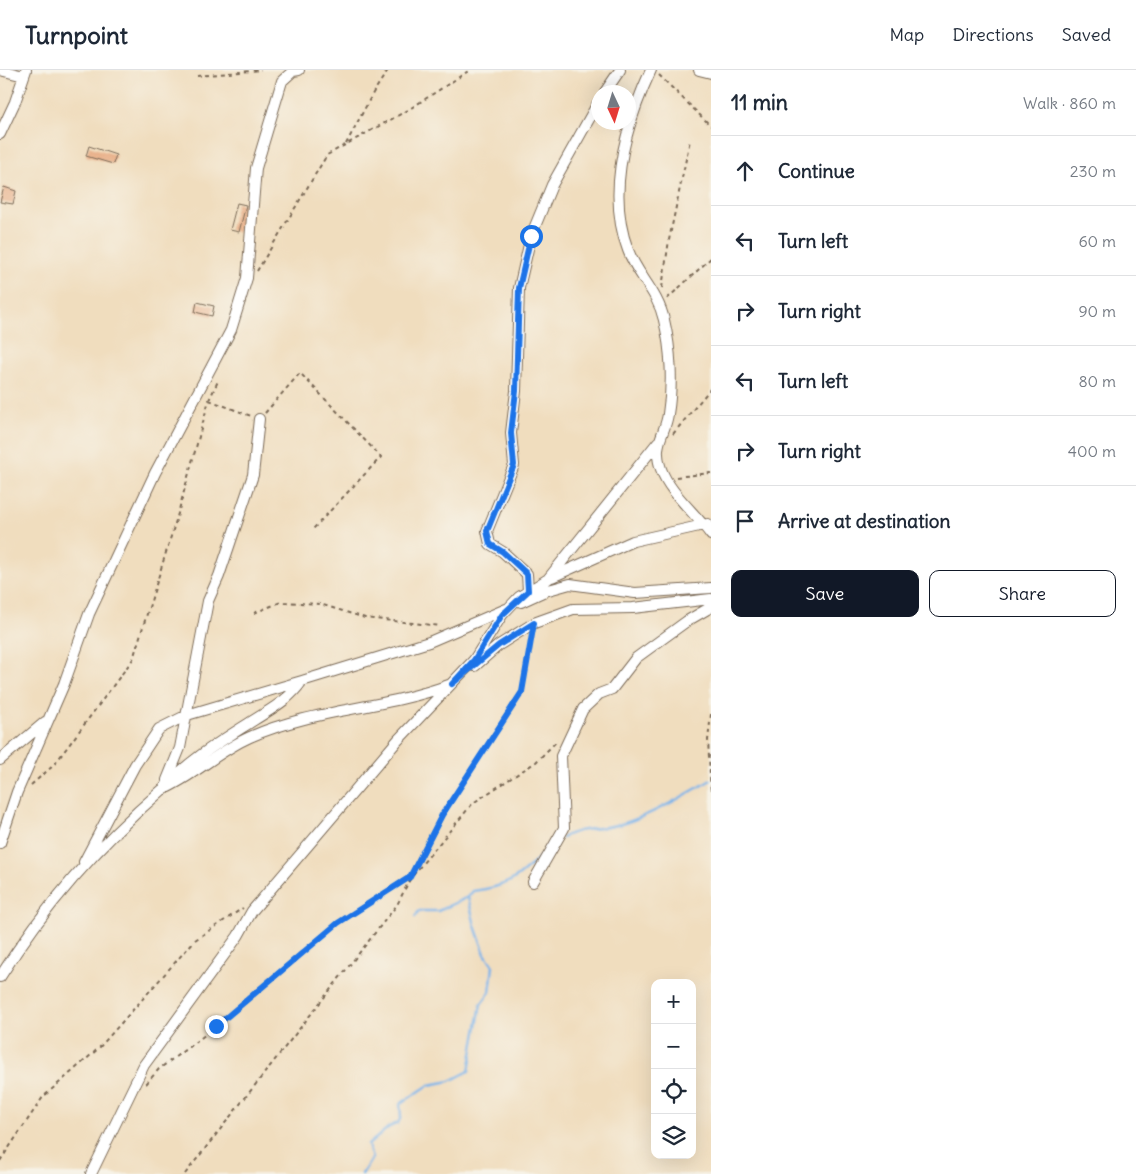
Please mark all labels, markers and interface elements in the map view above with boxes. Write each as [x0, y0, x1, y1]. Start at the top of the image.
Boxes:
text: Turnpoint [25, 20, 128, 50]
text: Map [889, 23, 924, 46]
text: Directions [952, 23, 1034, 46]
text: Saved [1062, 23, 1111, 46]
north arrow [591, 85, 636, 130]
text: 11 min [731, 89, 788, 116]
text: Walk · 860 m [1023, 93, 1116, 113]
icon: ahead [731, 157, 759, 185]
text: Continue [778, 159, 855, 183]
text: 230 m [1070, 161, 1116, 181]
route start [520, 225, 543, 248]
icon: left [731, 227, 759, 255]
text: Turn left [778, 229, 848, 253]
text: 60 m [1078, 231, 1116, 251]
icon: right [731, 297, 759, 325]
text: Turn right [778, 299, 861, 323]
text: 90 m [1078, 301, 1116, 321]
icon: left [731, 367, 759, 395]
text: Turn left [778, 369, 848, 393]
text: 80 m [1078, 371, 1116, 391]
icon: right [731, 437, 759, 465]
text: Turn right [778, 439, 861, 463]
text: 400 m [1068, 441, 1116, 461]
icon: arrive [731, 507, 759, 535]
text: Arrive at destination [778, 509, 951, 533]
button: Save [731, 570, 919, 617]
button: Share [929, 570, 1116, 617]
map controls [651, 979, 696, 1159]
button: + [651, 979, 696, 1024]
route end [205, 1015, 228, 1038]
button: − [651, 1024, 696, 1069]
button: locate [651, 1069, 696, 1114]
button: layers [651, 1114, 696, 1159]

